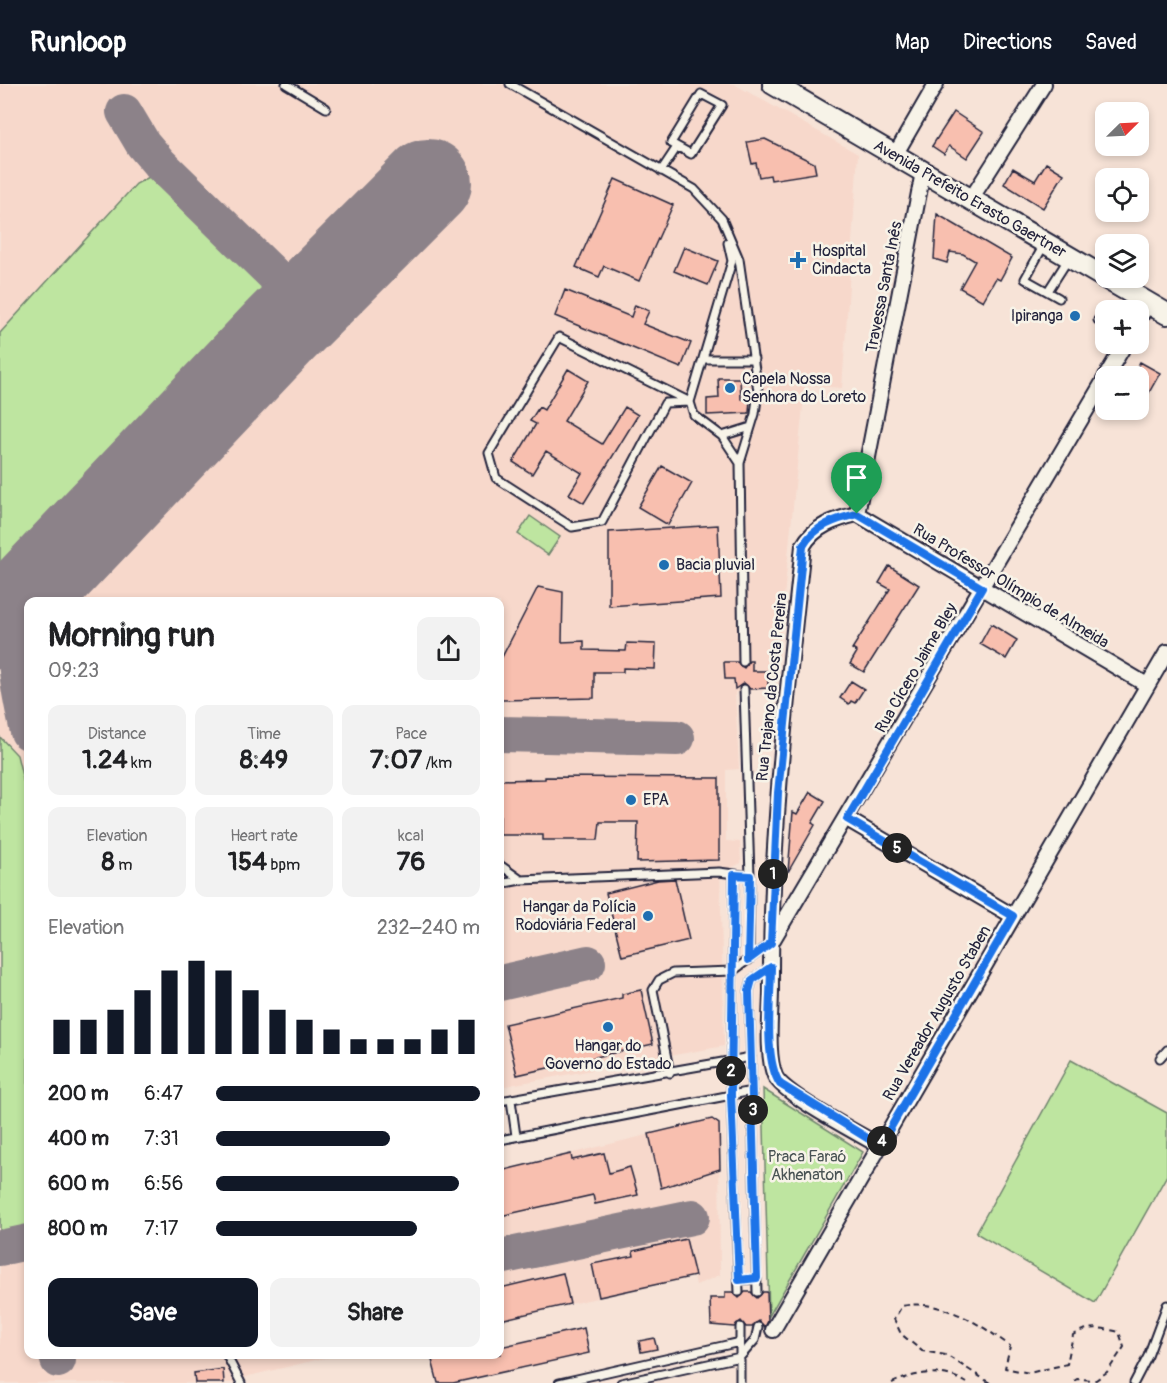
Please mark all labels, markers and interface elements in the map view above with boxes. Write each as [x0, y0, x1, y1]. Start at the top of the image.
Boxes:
text: Runloop [30, 25, 126, 60]
text: Map [895, 29, 930, 56]
text: Directions [963, 29, 1052, 56]
text: Saved [1085, 29, 1137, 56]
north arrow [1095, 102, 1149, 156]
map controls [1095, 102, 1149, 420]
street label: Avenida Prefeito Erasto Gaertner [870, 136, 1070, 263]
button: locate [1095, 168, 1149, 222]
street label: Travessa Santa Inês [861, 219, 907, 355]
button: layers [1095, 234, 1149, 288]
place label: Hospital Cindacta [812, 241, 871, 279]
marker: Hospital Cindacta [789, 251, 807, 269]
button: + [1095, 300, 1149, 354]
place label: Ipiranga [1011, 306, 1063, 326]
marker: Ipiranga [1068, 309, 1082, 323]
button: − [1095, 366, 1149, 420]
place label: Capela Nossa Senhora do Loreto [742, 369, 867, 407]
marker: Capela Nossa Senhora do Loreto [723, 381, 737, 395]
pin [831, 452, 882, 514]
icon: arrive [840, 461, 873, 494]
street label: Rua Professor Olímpio de Almeida [909, 519, 1113, 653]
place label: Bacia pluvial [676, 555, 755, 575]
marker: Bacia pluvial [657, 558, 671, 572]
street label: Rua Trajano da Costa Pereira [752, 592, 792, 782]
street label: Rua Cícero Jaime Bley [871, 599, 961, 737]
text: Morning run [48, 615, 215, 656]
button: share [417, 617, 480, 680]
text: 09:23 [48, 658, 99, 683]
text: Distance [88, 724, 146, 744]
text: Time [247, 724, 281, 744]
text: Pace [395, 724, 427, 744]
text: 1.24 [82, 744, 128, 776]
text: 8:49 [240, 744, 288, 776]
text: 7:07 [370, 744, 422, 776]
text: km [128, 753, 152, 773]
text: /km [422, 753, 452, 773]
place label: EPA [643, 790, 669, 810]
marker: EPA [624, 793, 638, 807]
text: Elevation [87, 826, 147, 846]
text: Heart rate [230, 826, 298, 846]
text: kcal [398, 826, 424, 846]
pin: 5 [882, 833, 912, 863]
text: 5 [893, 838, 901, 858]
text: 8 [102, 846, 115, 878]
text: 154 [228, 846, 267, 878]
text: 76 [397, 846, 425, 878]
text: m [115, 855, 132, 875]
text: bpm [267, 855, 300, 875]
pin: 1 [758, 859, 788, 889]
text: 1 [770, 864, 776, 884]
place label: Hangar da Polícia Rodoviária Federal [515, 897, 636, 935]
marker: Hangar da Polícia Rodoviária Federal [641, 909, 655, 923]
text: Elevation [48, 915, 124, 940]
text: 232–240 m [377, 915, 480, 940]
street label: Rua Vereador Augusto Staben [879, 922, 995, 1104]
marker: Hangar do Governo do Estado [601, 1020, 615, 1034]
place label: Hangar do Governo do Estado [545, 1036, 672, 1074]
pin: 2 [716, 1056, 746, 1086]
text: 2 [727, 1061, 735, 1081]
text: 200 m [48, 1081, 109, 1106]
text: 6:47 [144, 1081, 183, 1106]
pin: 3 [738, 1095, 768, 1125]
text: 3 [749, 1100, 757, 1120]
text: 400 m [48, 1126, 109, 1151]
text: 7:31 [144, 1126, 179, 1151]
pin: 4 [867, 1126, 897, 1156]
text: 4 [877, 1131, 887, 1151]
park label: Praca Faraó Akhenaton [768, 1147, 847, 1185]
text: 600 m [48, 1171, 109, 1196]
text: 6:56 [144, 1171, 183, 1196]
text: 800 m [48, 1216, 108, 1241]
text: 7:17 [144, 1216, 178, 1241]
button: Save [48, 1278, 258, 1347]
button: Share [270, 1278, 480, 1347]

